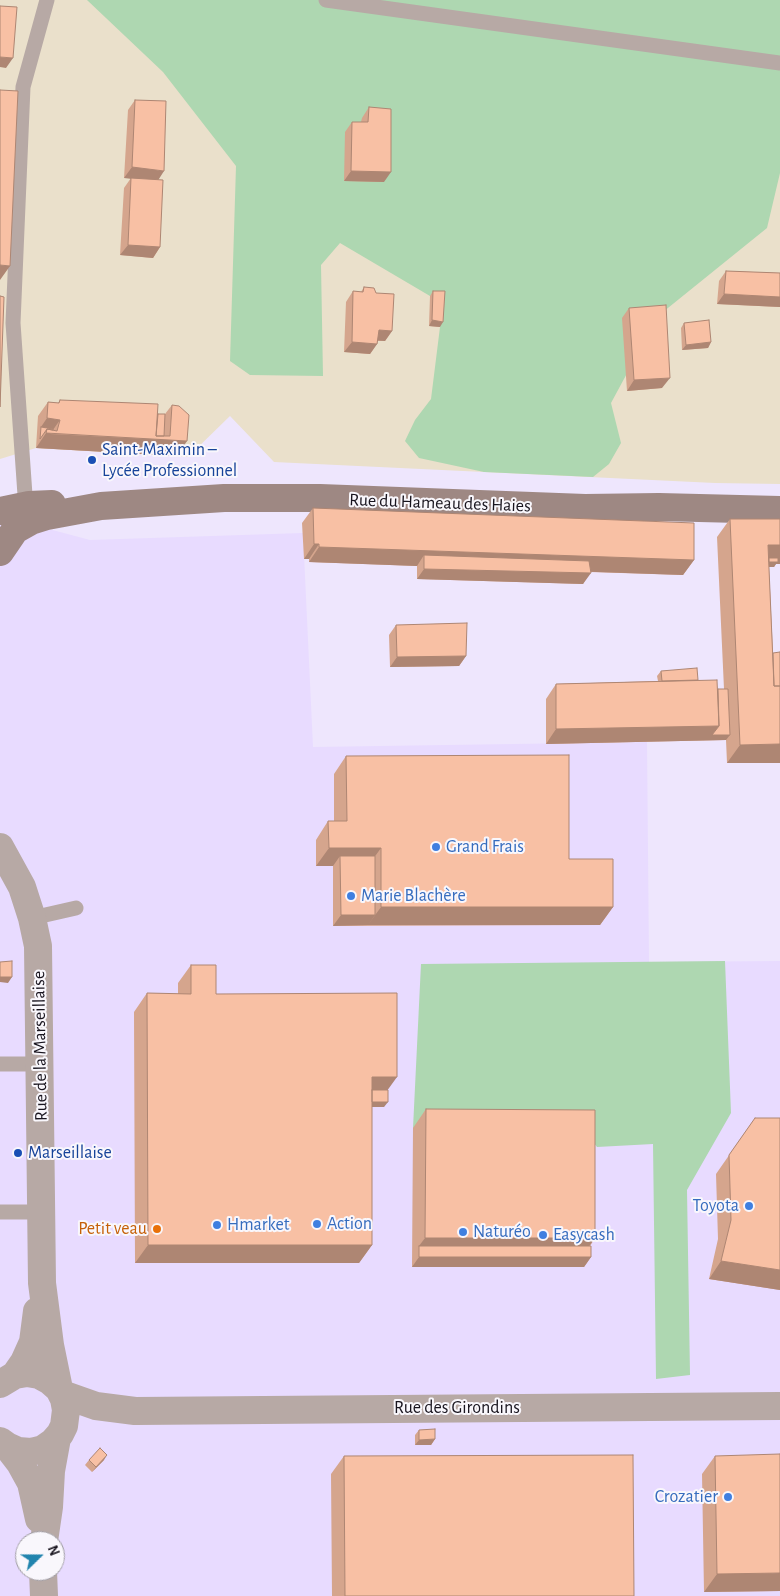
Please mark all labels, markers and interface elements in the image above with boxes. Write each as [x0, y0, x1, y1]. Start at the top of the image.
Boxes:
place label: Saint-Maximin – Lycée Professionnel [102, 439, 237, 482]
marker: Saint-Maximin – Lycée Professionnel [86, 454, 98, 466]
street label: Rue du Hameau des Haies [349, 489, 531, 517]
place label: Grand Frais [446, 836, 524, 858]
marker: Grand Frais [430, 841, 442, 853]
place label: Marie Blachère [361, 885, 466, 907]
marker: Marie Blachère [345, 890, 357, 902]
street label: Rue de la Marseillaise [28, 971, 52, 1121]
place label: Marseillaise [28, 1142, 112, 1164]
marker: Marseillaise [12, 1147, 24, 1159]
place label: Toyota [692, 1195, 739, 1217]
marker: Toyota [743, 1200, 755, 1212]
place label: Action [327, 1213, 372, 1235]
place label: Hmarket [227, 1214, 289, 1236]
place label: Petit veau [78, 1218, 147, 1240]
marker: Action [311, 1218, 323, 1230]
marker: Hmarket [211, 1219, 223, 1231]
place label: Naturéo [473, 1221, 531, 1243]
marker: Petit veau [151, 1223, 163, 1235]
place label: Easycash [553, 1224, 615, 1246]
marker: Naturéo [457, 1226, 469, 1238]
marker: Easycash [537, 1229, 549, 1241]
street label: Rue des Girondins [394, 1397, 520, 1419]
place label: Crozatier [655, 1486, 718, 1508]
marker: Crozatier [722, 1491, 734, 1503]
north arrow [15, 1531, 65, 1581]
text: N [45, 1544, 61, 1558]

